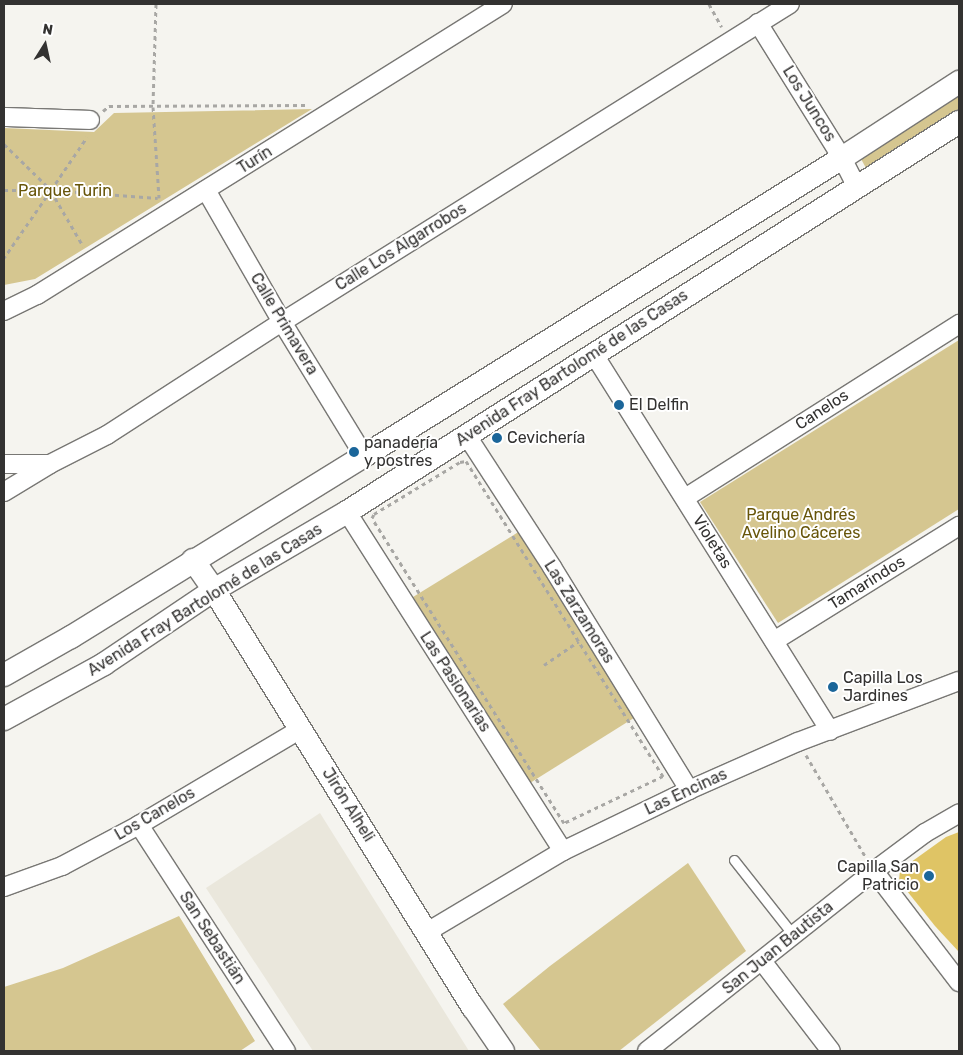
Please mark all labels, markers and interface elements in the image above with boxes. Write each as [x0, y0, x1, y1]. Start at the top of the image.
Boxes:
north arrow [20, 20, 70, 70]
text: N [41, 20, 54, 39]
street label: Los Juncos [778, 63, 840, 145]
street label: Turín [234, 142, 276, 178]
park label: Parque Turin [18, 181, 112, 201]
street label: Calle Los Algarrobos [332, 199, 470, 295]
street label: Calle Primavera [246, 270, 322, 378]
street label: Avenida Fray Bartolomé de las Casas [452, 286, 692, 450]
street label: Canelos [792, 386, 852, 434]
place label: El Delfin [629, 395, 689, 415]
marker: El Delfin [613, 399, 625, 411]
place label: Cevichería [507, 428, 585, 448]
marker: Cevichería [491, 432, 503, 444]
place label: panadería y postres [364, 433, 438, 471]
marker: panadería y postres [348, 446, 360, 458]
park label: Parque Andrés Avelino Cáceres [742, 505, 860, 543]
street label: Violetas [688, 512, 736, 572]
street label: Avenida Fray Bartolomé de las Casas [84, 519, 326, 681]
street label: Tamarindos [825, 552, 909, 614]
street label: Las Zarzamoras [540, 557, 618, 667]
street label: Las Pasionarias [415, 628, 495, 736]
place label: Capilla Los Jardines [843, 668, 923, 706]
marker: Capilla Los Jardines [827, 681, 839, 693]
street label: Jirón Alheli [318, 764, 378, 846]
street label: Las Encinas [642, 765, 730, 819]
street label: Los Canelos [111, 783, 199, 845]
place label: Capilla San Patricio [837, 857, 919, 895]
marker: Capilla San Patricio [923, 870, 935, 882]
street label: San Sebastián [175, 888, 249, 988]
street label: San Juan Bautista [719, 897, 837, 999]

